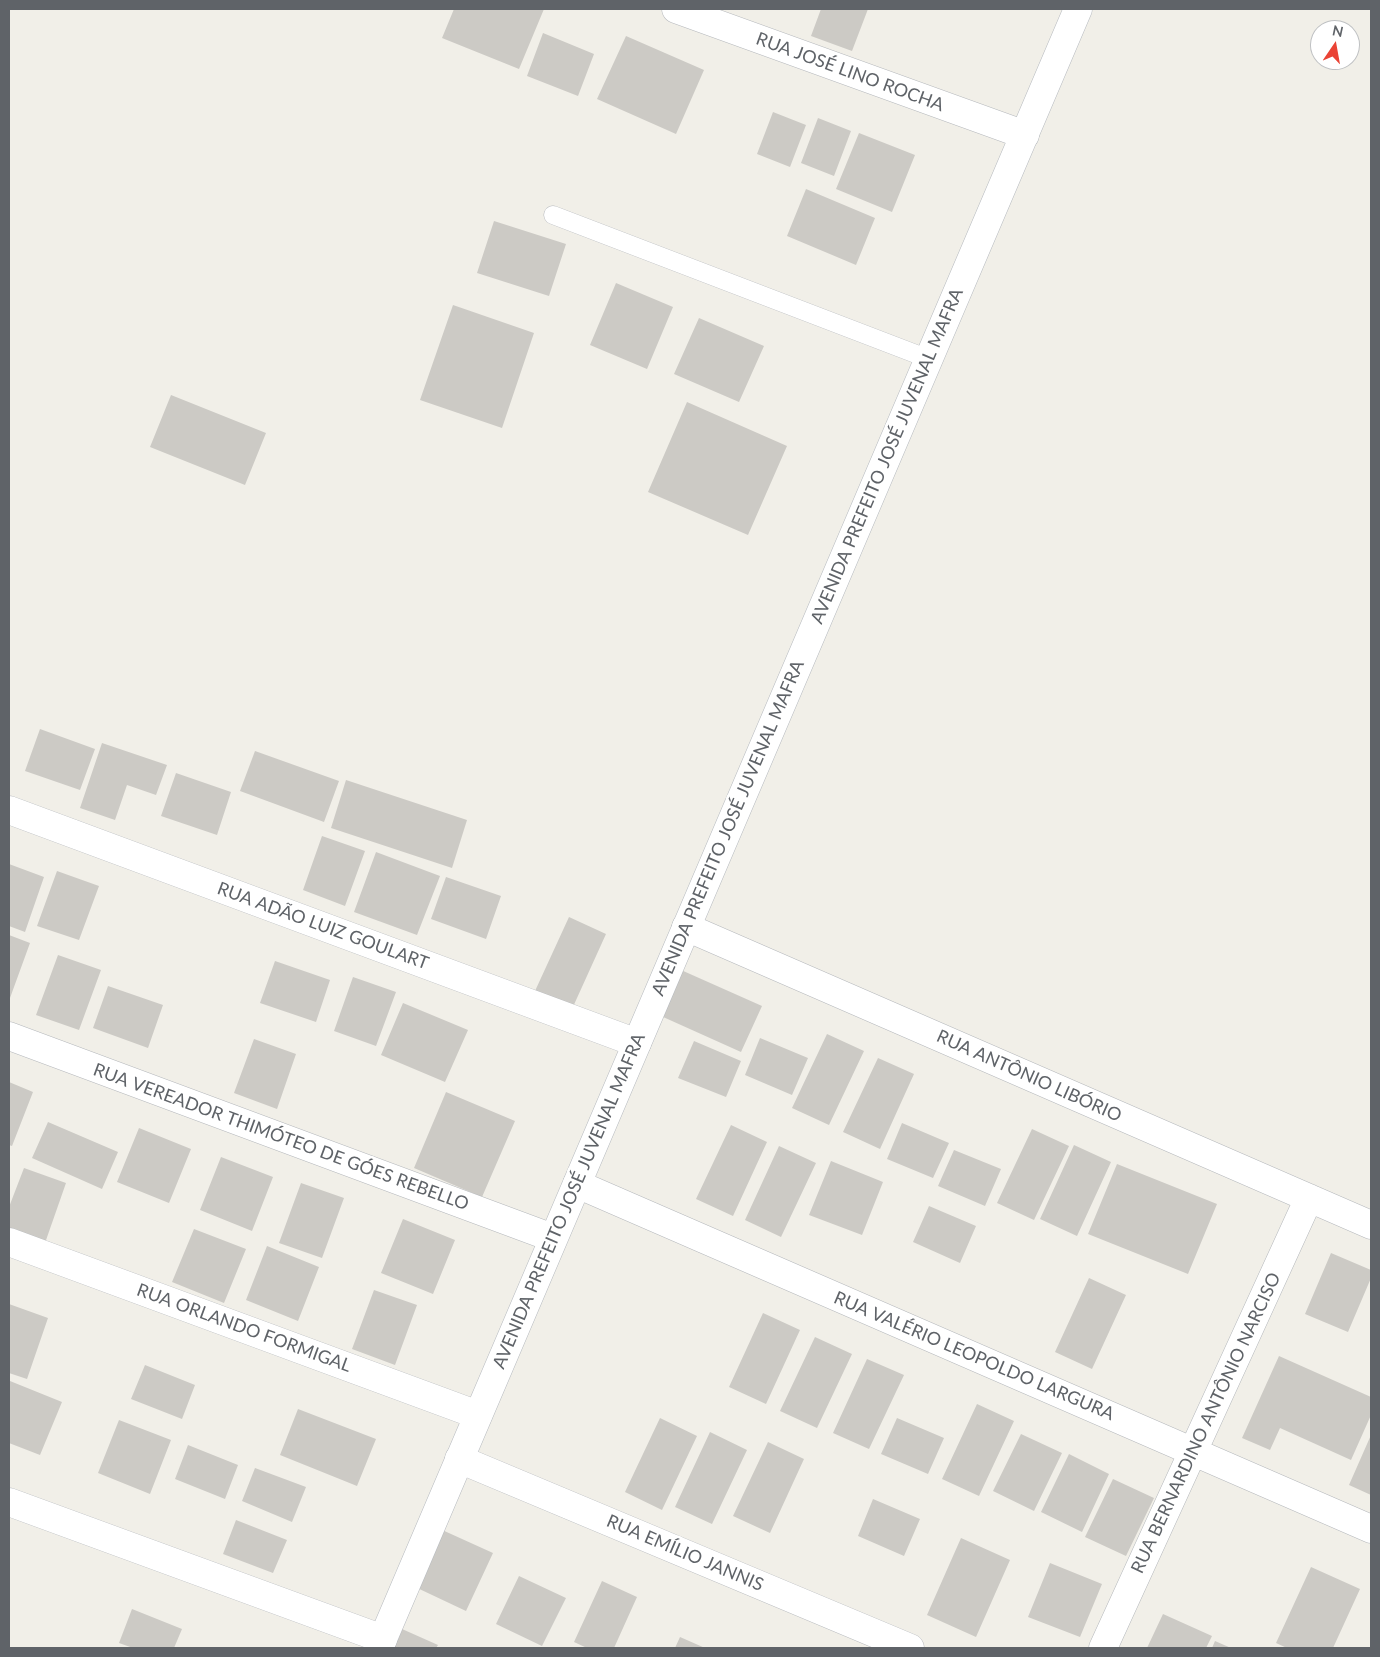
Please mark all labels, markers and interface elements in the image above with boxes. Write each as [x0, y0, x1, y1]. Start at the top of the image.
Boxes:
north arrow [1310, 20, 1360, 70]
text: N [1331, 21, 1345, 40]
street label: RUA JOSÉ LINO ROCHA [753, 28, 947, 116]
street label: AVENIDA PREFEITO JOSÉ JUVENAL MAFRA [806, 285, 968, 627]
street label: AVENIDA PREFEITO JOSÉ JUVENAL MAFRA [647, 657, 809, 999]
street label: RUA ADÃO LUIZ GOULART [214, 878, 432, 974]
street label: RUA ANTÔNIO LIBÓRIO [933, 1025, 1125, 1127]
street label: AVENIDA PREFEITO JOSÉ JUVENAL MAFRA [488, 1030, 650, 1372]
street label: RUA VEREADOR THIMÓTEO DE GÓES REBELLO [90, 1059, 472, 1215]
street label: RUA BERNARDINO ANTÔNIO NARCISO [1127, 1269, 1285, 1577]
street label: RUA ORLANDO FORMIGAL [134, 1279, 354, 1377]
street label: RUA VALÉRIO LEOPOLDO LARGURA [830, 1287, 1118, 1425]
street label: RUA EMÍLIO JANNIS [603, 1510, 767, 1596]

